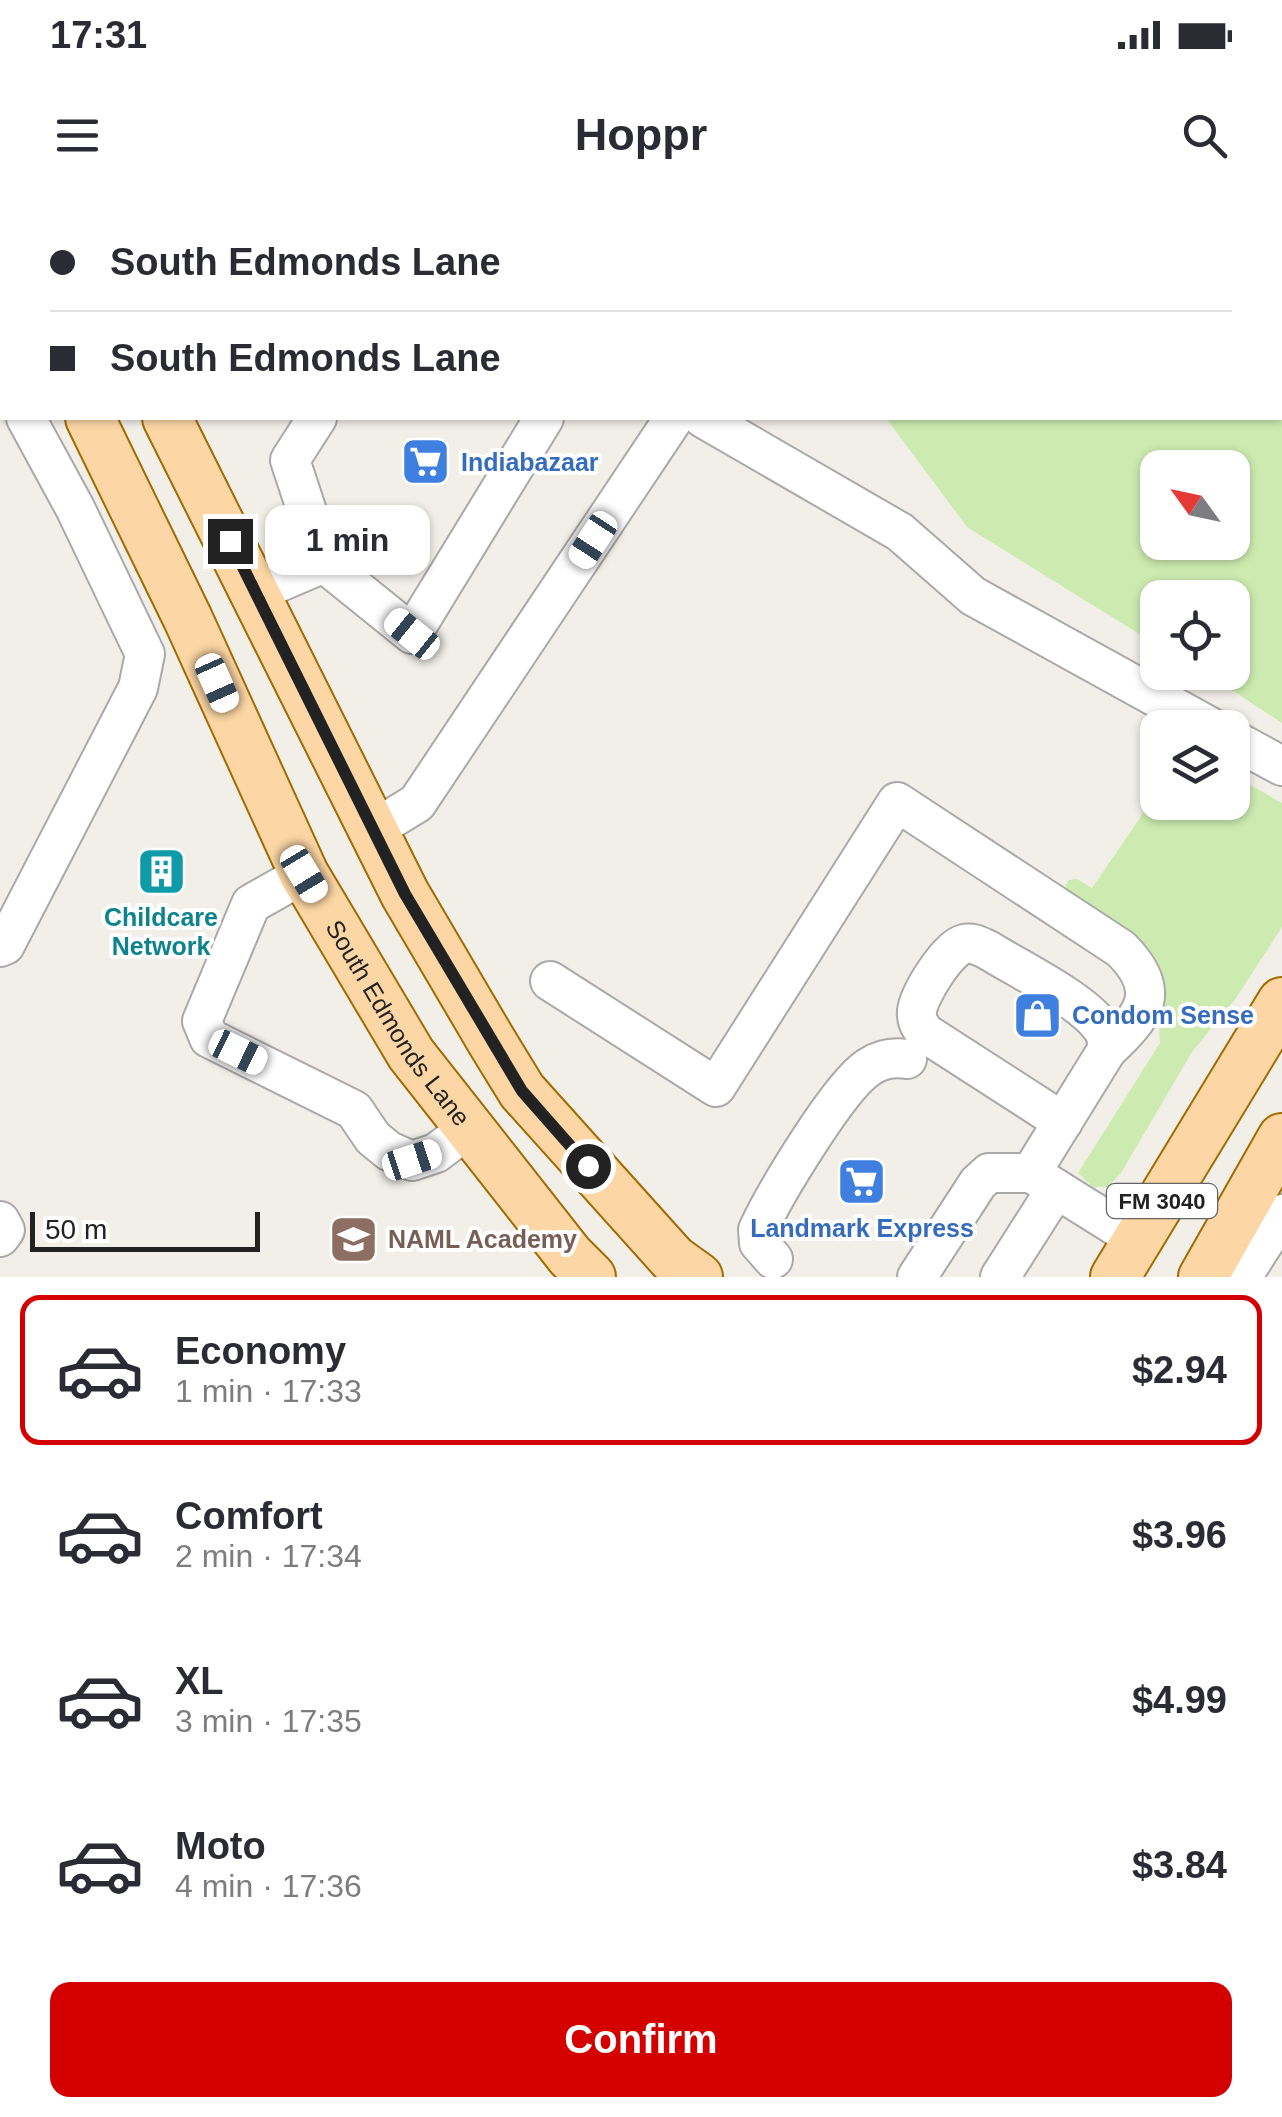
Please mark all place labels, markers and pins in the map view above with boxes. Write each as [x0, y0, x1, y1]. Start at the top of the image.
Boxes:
supermarket icon: Indiabazaar [400, 436, 452, 488]
place label: Indiabazaar [461, 448, 599, 476]
building icon: Childcare Network [135, 845, 187, 897]
place label: Childcare Network [104, 903, 218, 960]
shop icon: Condom Sense [1011, 989, 1063, 1041]
place label: Condom Sense [1072, 1001, 1254, 1029]
supermarket icon: Landmark Express [836, 1156, 888, 1208]
school or university icon: NAML Academy [327, 1213, 379, 1265]
place label: Landmark Express [750, 1214, 974, 1242]
place label: NAML Academy [388, 1225, 577, 1253]

